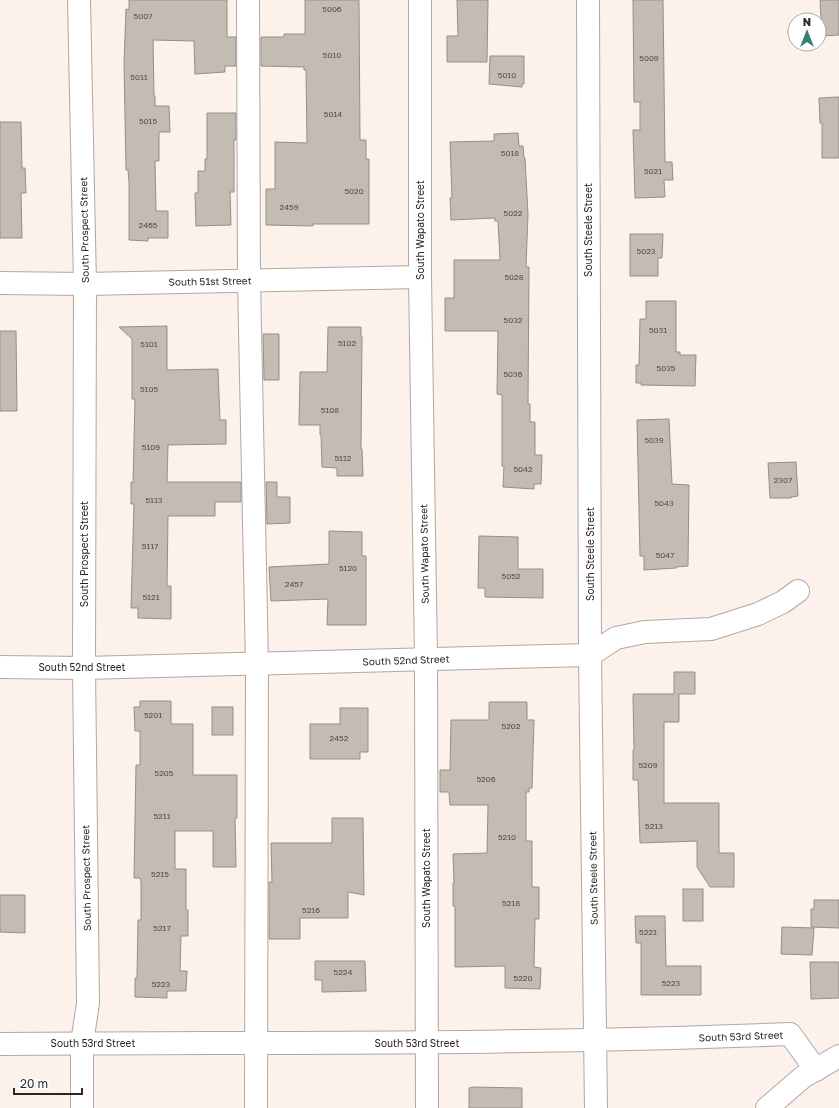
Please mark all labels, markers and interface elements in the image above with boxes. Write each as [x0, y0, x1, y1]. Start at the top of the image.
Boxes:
house number: 5006 [322, 4, 342, 14]
house number: 5007 [134, 11, 152, 21]
north arrow [787, 12, 827, 52]
text: N [803, 15, 811, 28]
house number: 5010 [323, 50, 341, 60]
house number: 5009 [639, 53, 659, 63]
house number: 5010 [498, 70, 516, 80]
house number: 5011 [130, 72, 148, 82]
house number: 5014 [324, 109, 342, 119]
house number: 5015 [139, 116, 157, 126]
house number: 5018 [501, 148, 519, 158]
house number: 5021 [644, 166, 662, 176]
street label: South Prospect Street [77, 177, 91, 283]
street label: South Wapato Street [414, 180, 426, 280]
street label: South Steele Street [582, 183, 594, 277]
house number: 5020 [344, 186, 364, 196]
house number: 2459 [280, 202, 299, 212]
house number: 5022 [504, 208, 523, 218]
house number: 2465 [139, 220, 158, 230]
house number: 5023 [637, 246, 656, 256]
house number: 5028 [504, 272, 524, 282]
street label: South 51st Street [168, 274, 252, 288]
house number: 5032 [504, 315, 523, 325]
house number: 5031 [649, 325, 667, 335]
house number: 5102 [338, 338, 356, 348]
house number: 5101 [140, 339, 158, 349]
house number: 5035 [657, 363, 676, 373]
house number: 5036 [503, 369, 523, 379]
house number: 5105 [140, 384, 158, 394]
house number: 5108 [321, 405, 339, 415]
house number: 5039 [644, 435, 664, 445]
house number: 5109 [142, 442, 160, 452]
house number: 5112 [334, 453, 352, 463]
house number: 5042 [513, 464, 533, 474]
house number: 2307 [774, 475, 792, 485]
house number: 5113 [145, 495, 163, 505]
house number: 5043 [654, 498, 674, 508]
street label: South Prospect Street [78, 501, 90, 607]
street label: South Wapato Street [417, 504, 431, 604]
street label: South Steele Street [584, 507, 596, 601]
house number: 5117 [142, 541, 158, 551]
house number: 5047 [656, 550, 674, 560]
house number: 5120 [339, 563, 357, 573]
house number: 5052 [502, 571, 521, 581]
house number: 2457 [285, 579, 303, 589]
house number: 5121 [142, 592, 160, 602]
street label: South 52nd Street [362, 652, 450, 668]
street label: South 52nd Street [38, 661, 126, 673]
house number: 5201 [144, 710, 162, 720]
house number: 5202 [502, 721, 521, 731]
house number: 2452 [330, 733, 349, 743]
house number: 5209 [638, 760, 658, 770]
house number: 5205 [155, 768, 174, 778]
house number: 5206 [476, 774, 496, 784]
house number: 5211 [153, 811, 171, 821]
house number: 5213 [645, 821, 663, 831]
street label: South Prospect Street [79, 825, 93, 931]
street label: South Wapato Street [420, 828, 432, 928]
street label: South Steele Street [586, 831, 600, 925]
house number: 5210 [498, 832, 516, 842]
house number: 5215 [151, 869, 169, 879]
house number: 5218 [502, 898, 520, 908]
house number: 5216 [302, 905, 320, 915]
house number: 5217 [153, 923, 171, 933]
house number: 5221 [639, 927, 657, 937]
house number: 5224 [334, 967, 353, 977]
house number: 5220 [514, 973, 532, 983]
house number: 5223 [662, 978, 681, 988]
house number: 5223 [152, 979, 171, 989]
street label: South 53rd Street [698, 1029, 784, 1043]
street label: South 53rd Street [51, 1037, 135, 1049]
street label: South 53rd Street [375, 1037, 459, 1049]
scale bar [14, 1070, 82, 1096]
text: 20 m [20, 1076, 48, 1091]

